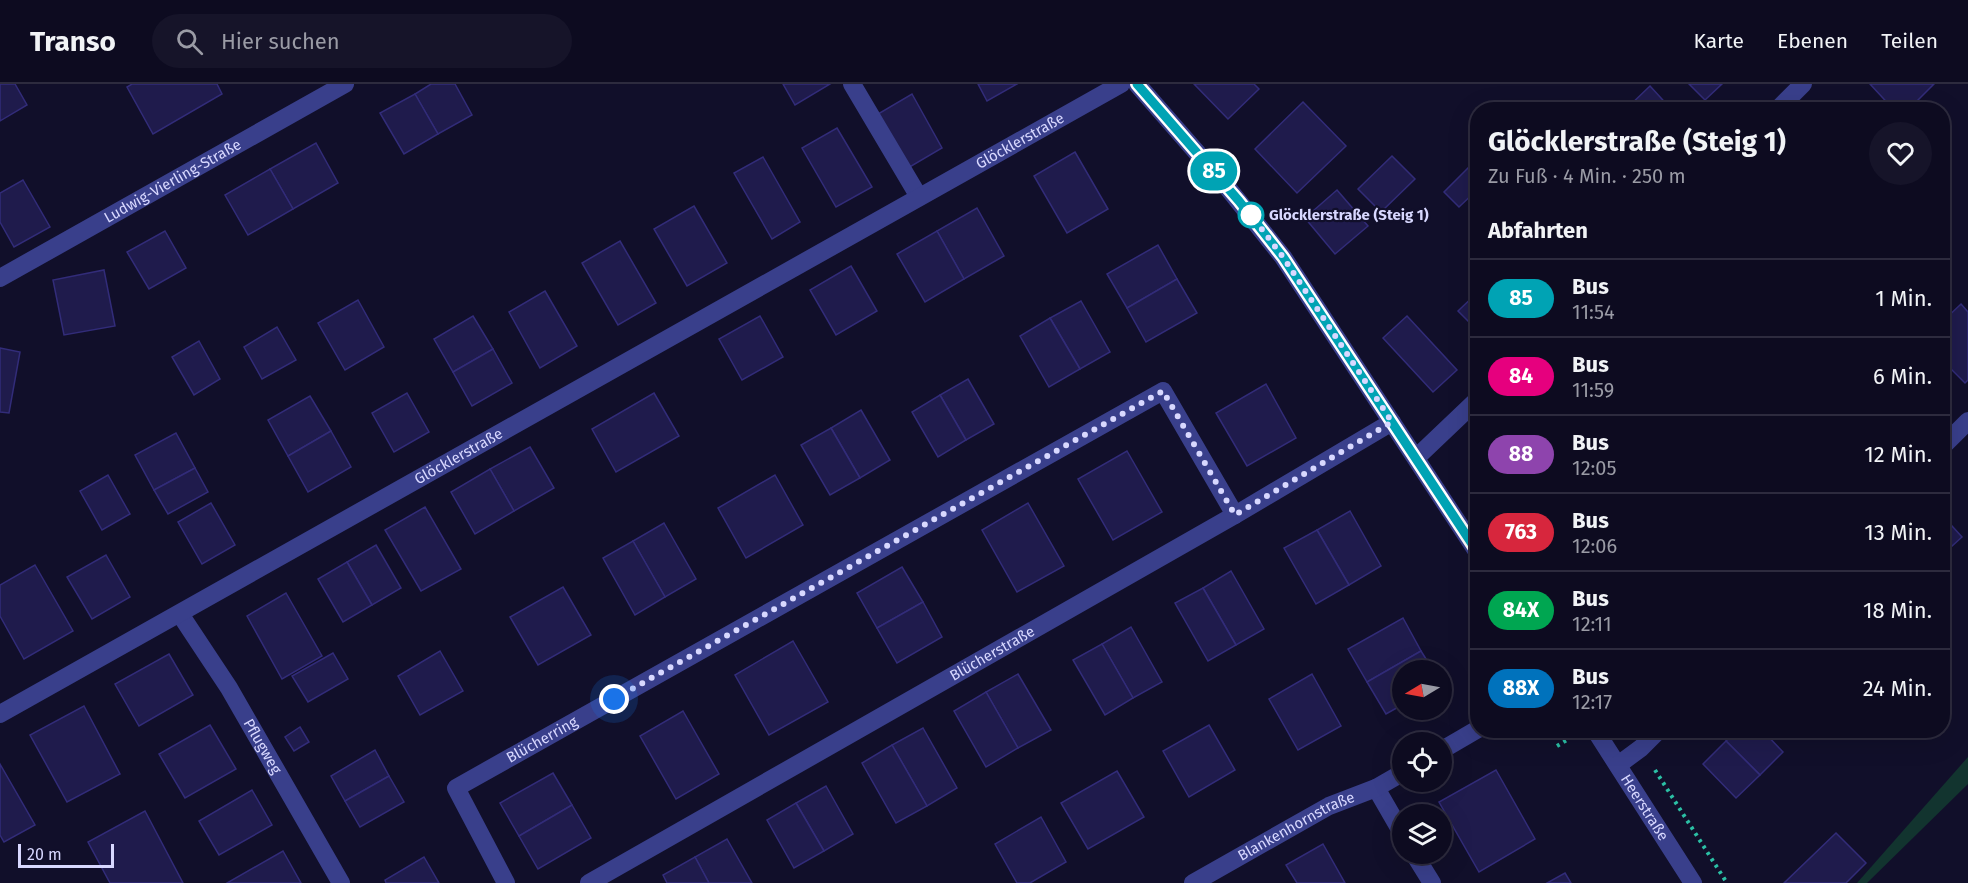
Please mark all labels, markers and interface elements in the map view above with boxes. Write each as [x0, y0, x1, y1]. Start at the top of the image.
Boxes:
search box [152, 14, 572, 68]
text: Transo [30, 25, 116, 58]
icon: search [173, 25, 206, 58]
text: Hier suchen [221, 28, 340, 55]
text: Karte [1693, 28, 1744, 54]
text: Ebenen [1777, 28, 1848, 54]
text: Teilen [1881, 28, 1938, 54]
street label: Glöcklerstraße [973, 109, 1067, 173]
button: heart [1869, 122, 1932, 185]
text: Glöcklerstraße (Steig 1) [1488, 125, 1786, 158]
street label: Ludwig-Vierling-Straße [101, 135, 244, 227]
line badge: 85 [1187, 152, 1241, 190]
text: 85 [1202, 158, 1226, 184]
text: Zu Fuß · 4 Min. · 250 m [1488, 164, 1686, 188]
marker: Glöcklerstraße (Steig 1) [1238, 202, 1264, 228]
place label: Glöcklerstraße (Steig 1) [1269, 206, 1429, 224]
text: Abfahrten [1488, 217, 1588, 244]
text: Bus [1572, 273, 1609, 300]
text: 85 [1509, 285, 1533, 311]
text: 1 Min. [1875, 285, 1932, 312]
text: 11:54 [1572, 300, 1615, 324]
text: Bus [1572, 351, 1609, 378]
text: 84 [1509, 363, 1533, 389]
text: 6 Min. [1873, 363, 1932, 390]
text: 11:59 [1572, 378, 1614, 402]
street label: Glöcklerstraße [411, 424, 506, 488]
text: Bus [1572, 429, 1609, 456]
text: 88 [1509, 441, 1533, 467]
text: 12 Min. [1864, 441, 1932, 468]
text: 12:05 [1572, 456, 1617, 480]
text: Bus [1572, 507, 1609, 534]
text: 763 [1505, 519, 1537, 545]
text: 13 Min. [1864, 519, 1932, 546]
text: 12:06 [1572, 534, 1617, 558]
text: Bus [1572, 585, 1609, 612]
text: 84X [1503, 597, 1539, 623]
text: 18 Min. [1863, 597, 1932, 624]
text: 12:11 [1572, 612, 1612, 636]
street label: Blücherstraße [946, 622, 1038, 685]
north arrow [1392, 660, 1452, 720]
map controls [1392, 660, 1452, 864]
text: Bus [1572, 663, 1609, 690]
text: 88X [1503, 675, 1539, 701]
text: 24 Min. [1863, 675, 1932, 702]
your location [599, 684, 629, 714]
text: 12:17 [1572, 690, 1612, 714]
street label: Blücherring [503, 712, 581, 767]
street label: Pflugweg [240, 715, 286, 777]
button: locate [1392, 732, 1452, 792]
street label: Heerstraße [1617, 771, 1672, 844]
street label: Blankenhornstraße [1235, 788, 1357, 865]
button: layers [1392, 804, 1452, 864]
scale bar [18, 841, 114, 868]
text: 20 m [27, 845, 62, 864]

